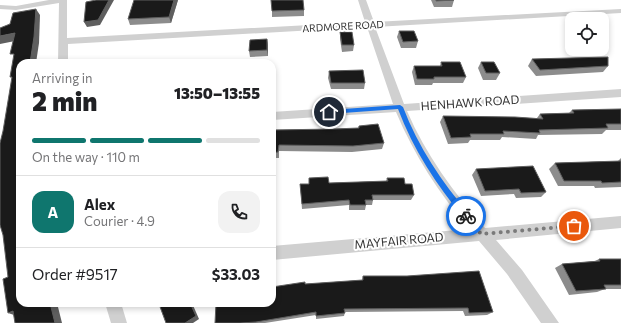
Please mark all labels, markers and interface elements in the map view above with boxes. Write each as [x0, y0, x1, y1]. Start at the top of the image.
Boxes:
map controls [565, 12, 609, 56]
button: locate [565, 12, 609, 56]
street label: ARDMORE ROAD [302, 18, 384, 34]
text: Arriving in [32, 70, 92, 86]
text: 13:50–13:55 [174, 84, 260, 102]
text: 2 min [32, 85, 97, 116]
street label: HENHAWK ROAD [420, 92, 520, 112]
pin [312, 95, 346, 129]
icon: home [318, 101, 340, 123]
text: On the way · 110 m [32, 149, 140, 165]
button: phone [218, 191, 260, 233]
text: Alex [84, 195, 115, 213]
courier [446, 196, 486, 236]
text: A [48, 203, 58, 221]
icon: bike [455, 205, 477, 227]
pin [557, 209, 591, 243]
text: Courier · 4.9 [84, 213, 155, 229]
icon: bag [563, 215, 585, 237]
street label: MAYFAIR ROAD [354, 229, 444, 251]
text: Order #9517 [32, 265, 118, 283]
text: $33.03 [212, 265, 260, 283]

